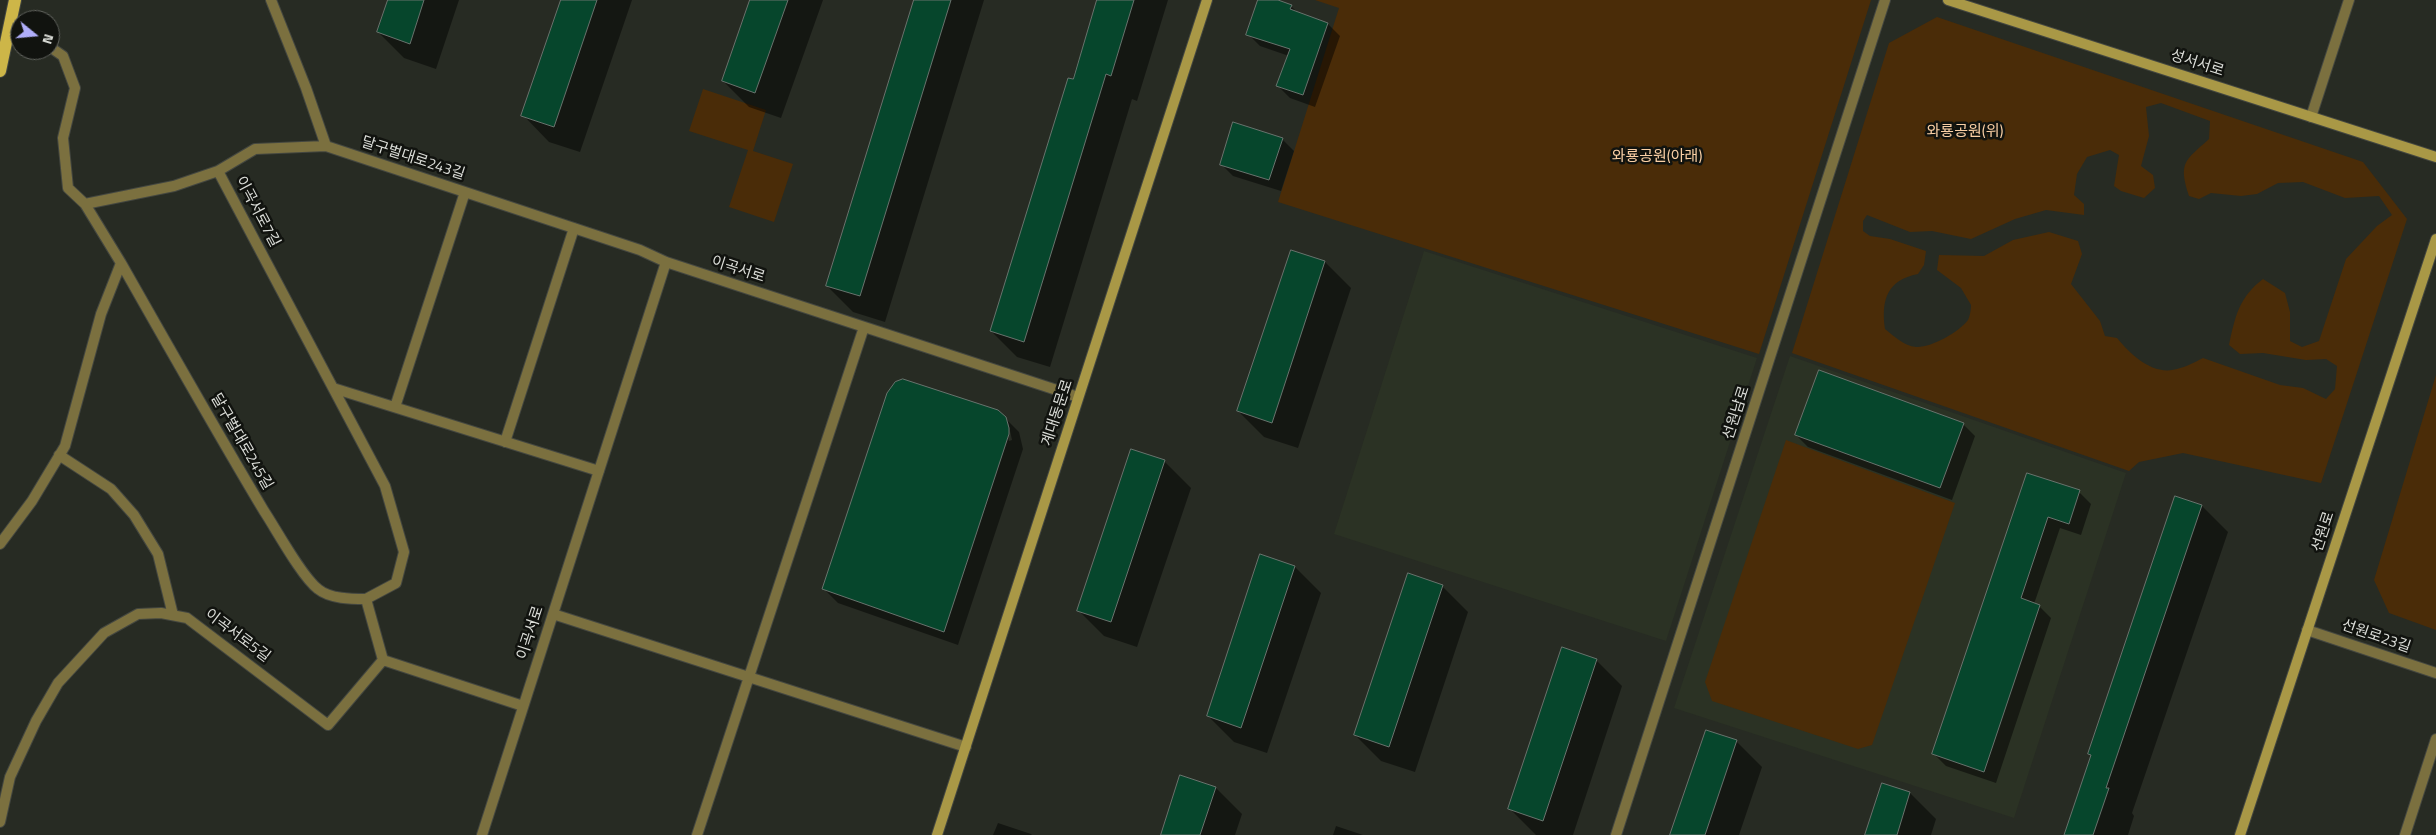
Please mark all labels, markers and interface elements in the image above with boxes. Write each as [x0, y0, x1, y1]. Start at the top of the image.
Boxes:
north arrow [10, 10, 60, 60]
text: N [37, 32, 60, 47]
street label: 성서서로 [2168, 47, 2226, 81]
park label: 와룡공원(위) [1927, 123, 2003, 141]
street label: 달구벌대로243길 [359, 134, 467, 184]
park label: 와룡공원(아래) [1612, 148, 1702, 166]
street label: 이곡서로7길 [231, 174, 283, 250]
street label: 이곡서로 [709, 253, 767, 287]
street label: 계대동문로 [1039, 377, 1077, 449]
street label: 선원남로 [1720, 384, 1754, 442]
street label: 달구벌대로245길 [206, 391, 276, 493]
street label: 선원로 [2309, 510, 2339, 554]
street label: 이곡서로 [514, 604, 548, 662]
street label: 이곡서로5길 [201, 606, 273, 666]
street label: 선원로23길 [2339, 617, 2413, 657]

